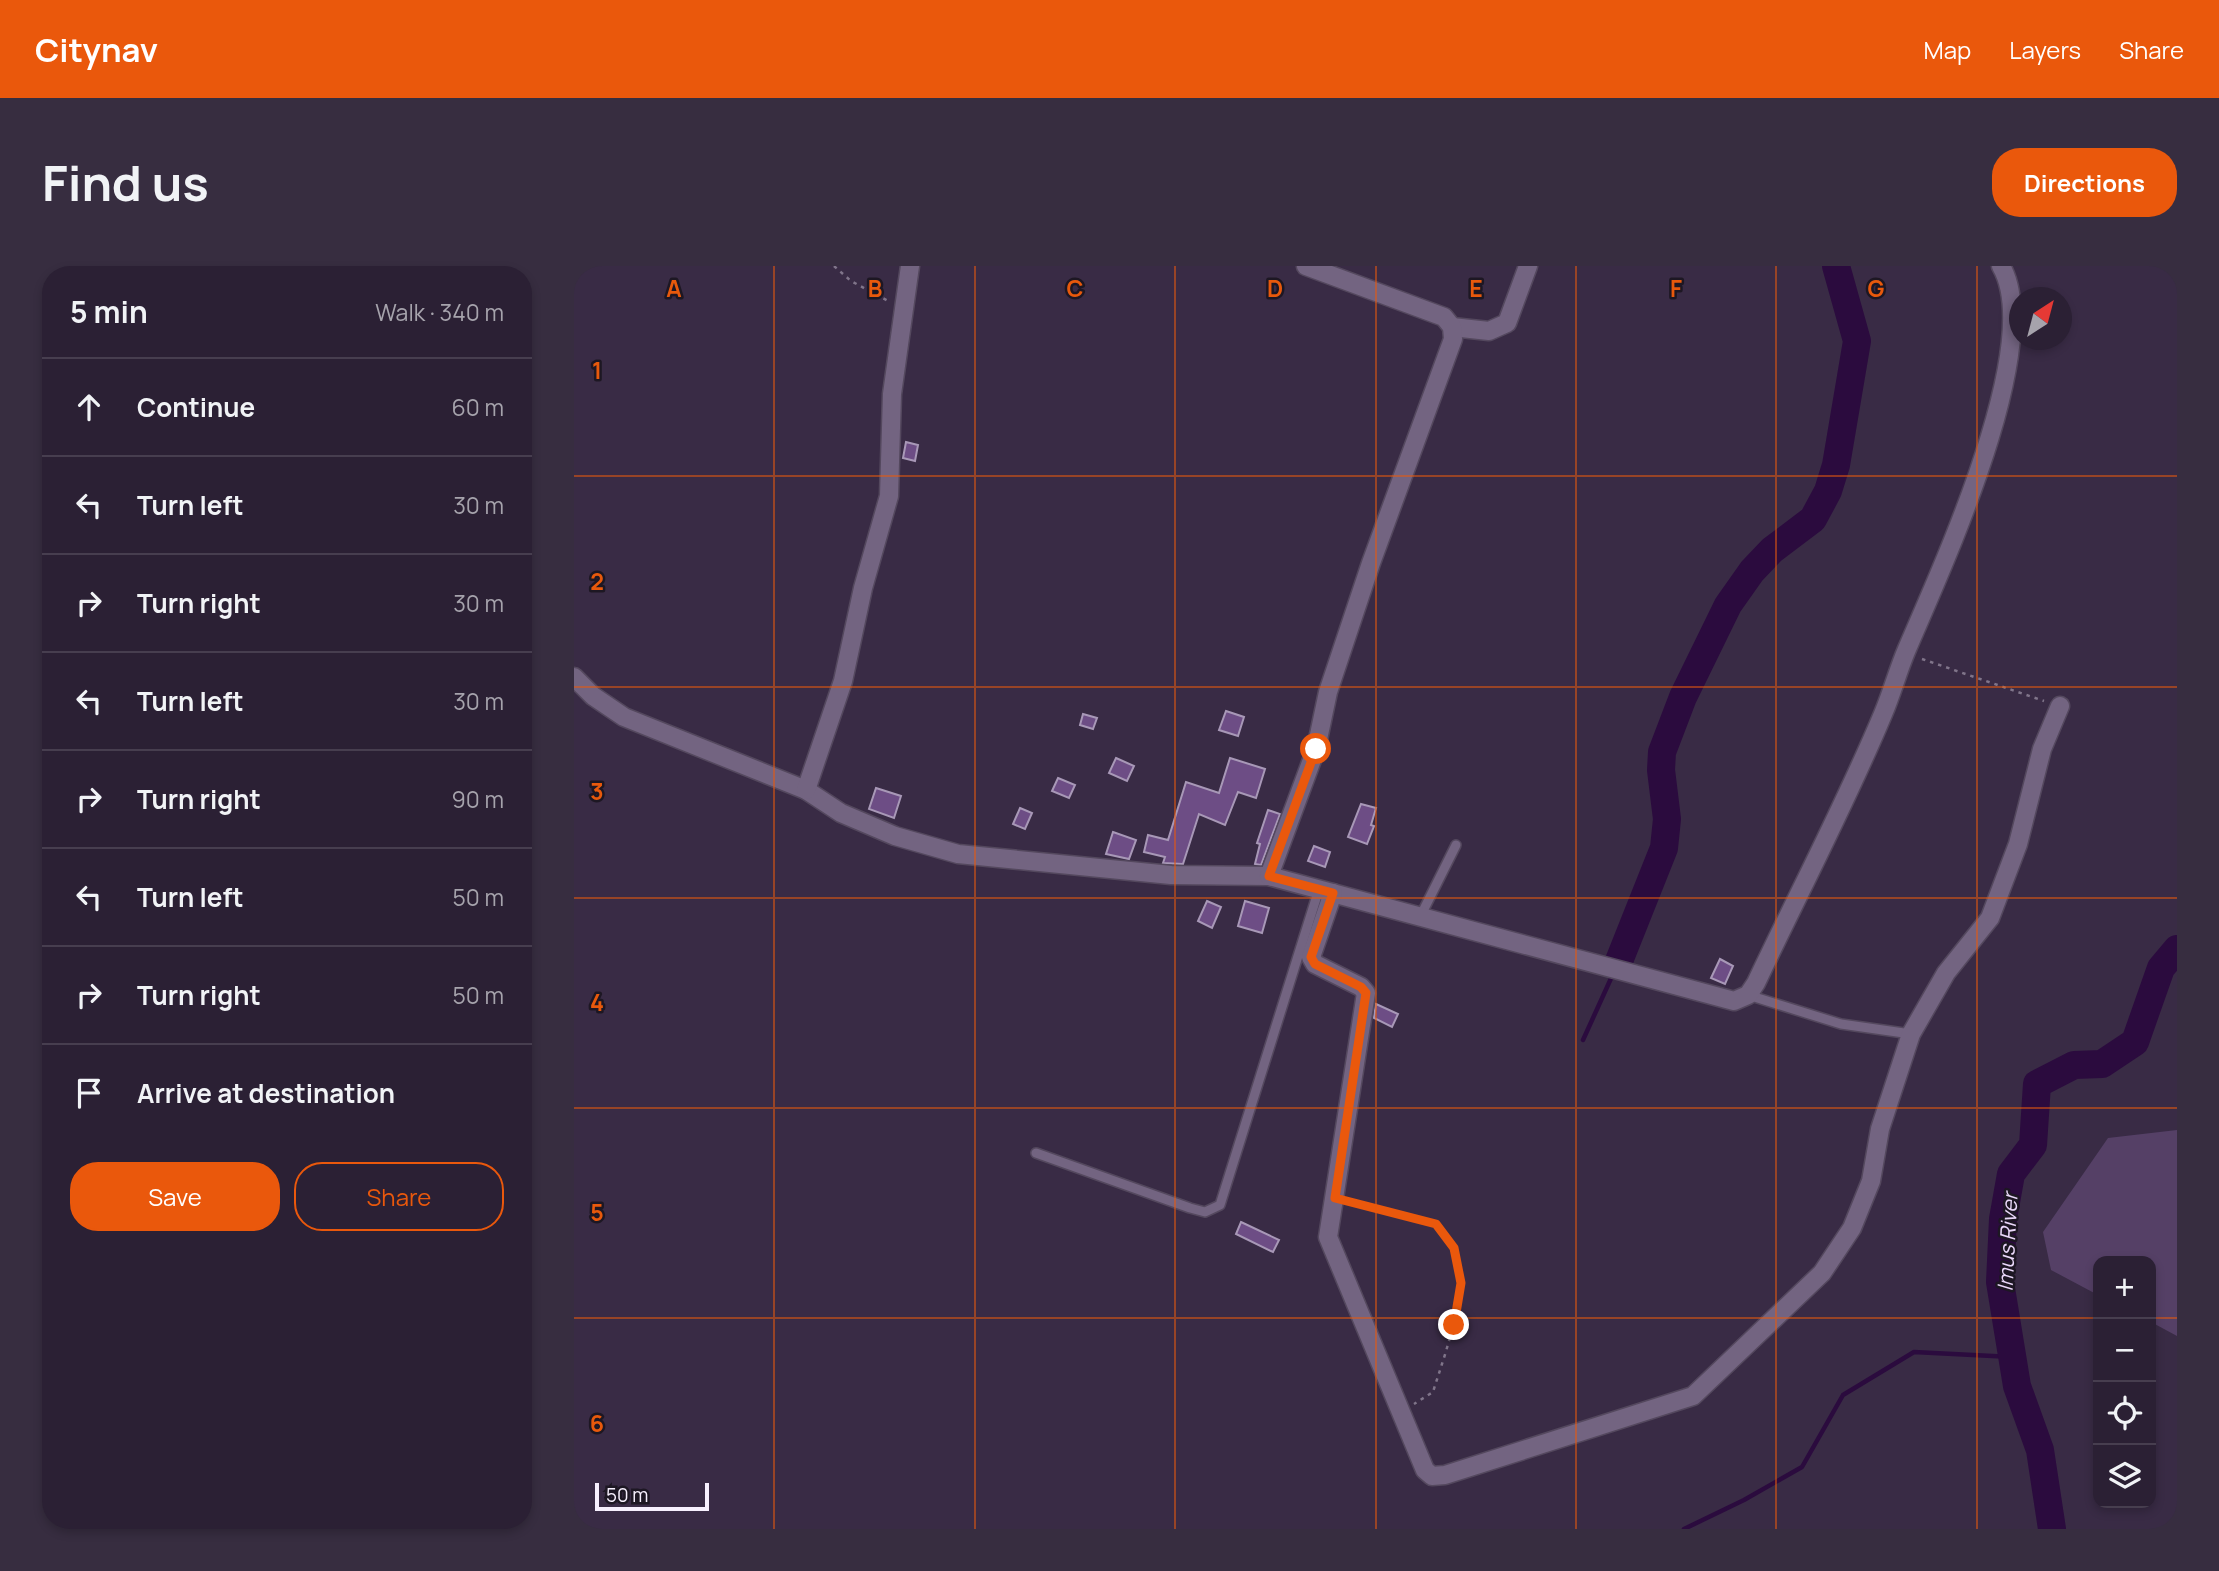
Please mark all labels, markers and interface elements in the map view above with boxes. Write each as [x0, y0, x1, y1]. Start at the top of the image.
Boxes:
text: Citynav [35, 27, 158, 72]
text: Map [1924, 33, 1971, 66]
text: Layers [2009, 33, 2081, 66]
text: Share [2119, 33, 2184, 66]
button: Directions [1992, 148, 2177, 217]
text: Find us [42, 149, 209, 216]
text: A [666, 272, 682, 304]
text: B [868, 272, 882, 304]
text: C [1067, 272, 1084, 304]
text: D [1267, 272, 1283, 304]
text: E [1469, 272, 1483, 304]
text: F [1670, 272, 1682, 304]
text: G [1868, 272, 1885, 304]
north arrow [2009, 287, 2072, 350]
text: 5 min [70, 291, 148, 332]
text: Walk · 340 m [375, 296, 504, 328]
text: 1 [592, 354, 602, 386]
icon: ahead [70, 388, 108, 426]
text: Continue [137, 389, 255, 425]
text: 60 m [452, 391, 504, 423]
icon: left [70, 486, 108, 524]
text: Turn left [137, 487, 244, 523]
text: 30 m [453, 489, 504, 521]
text: 2 [590, 565, 604, 597]
icon: right [70, 584, 108, 622]
text: Turn right [137, 585, 261, 621]
text: 30 m [453, 587, 504, 619]
icon: left [70, 682, 108, 720]
text: Turn left [137, 683, 244, 719]
text: 30 m [453, 685, 504, 717]
route start [1300, 733, 1331, 764]
text: 3 [590, 775, 604, 807]
icon: right [70, 780, 108, 818]
text: Turn right [137, 781, 261, 817]
text: 90 m [452, 783, 504, 815]
icon: left [70, 878, 108, 916]
text: Turn left [137, 879, 244, 915]
text: 50 m [453, 881, 504, 913]
icon: right [70, 976, 108, 1014]
text: Turn right [137, 977, 261, 1013]
text: 50 m [453, 979, 504, 1011]
text: 4 [590, 986, 604, 1018]
icon: arrive [70, 1074, 108, 1112]
text: Arrive at destination [137, 1075, 395, 1111]
button: Save [70, 1162, 280, 1231]
button: Share [294, 1162, 504, 1231]
water label: Imus River [1990, 1190, 2024, 1292]
text: 5 [590, 1196, 604, 1228]
map controls [2093, 1256, 2156, 1508]
button: + [2093, 1256, 2156, 1319]
route end [1438, 1309, 1469, 1340]
button: − [2093, 1319, 2156, 1382]
button: locate [2093, 1382, 2156, 1445]
text: 6 [590, 1407, 604, 1439]
button: layers [2093, 1445, 2156, 1508]
scale bar [595, 1480, 709, 1512]
text: 50 m [606, 1482, 648, 1508]

